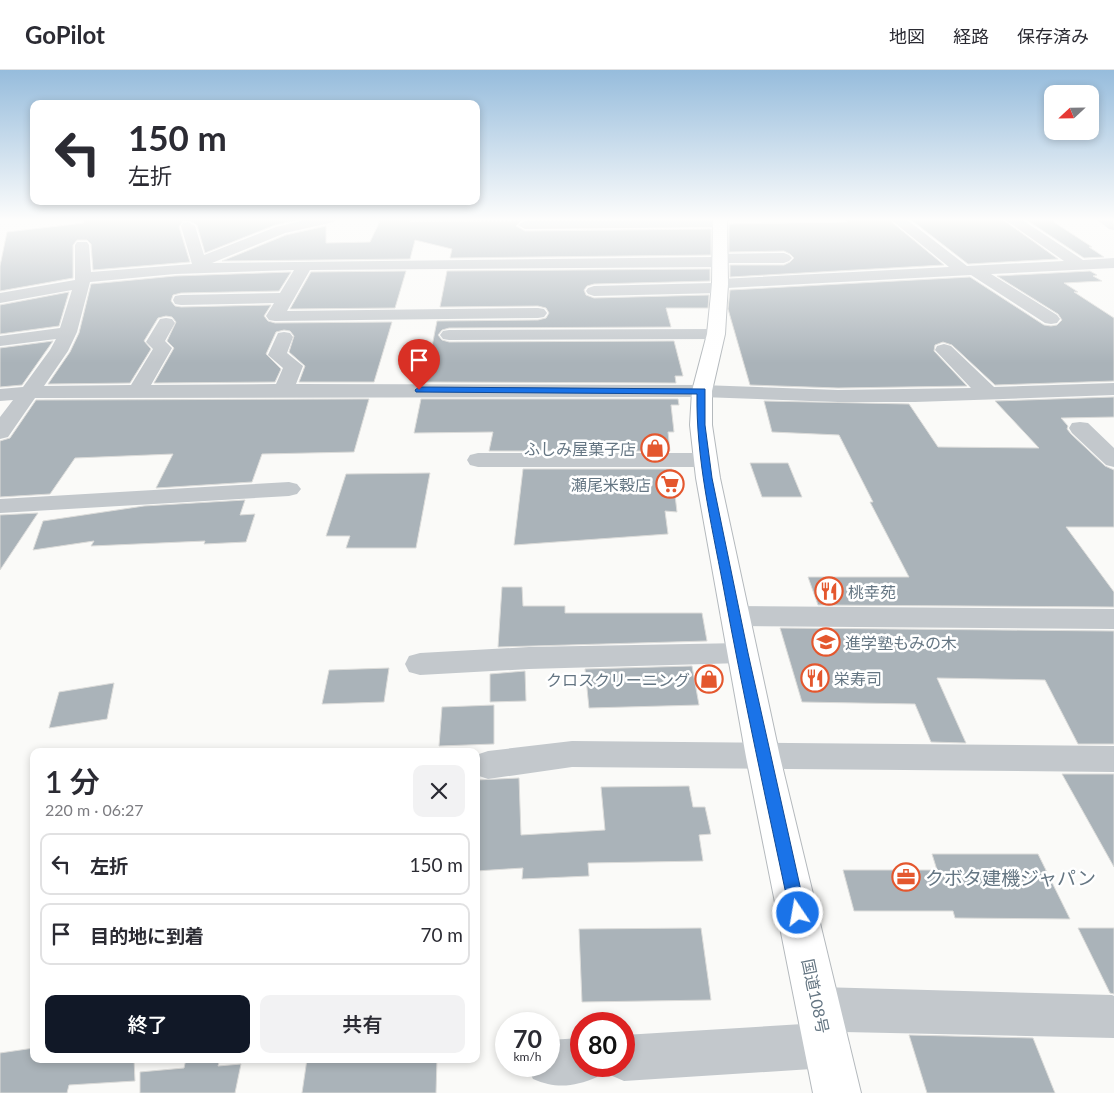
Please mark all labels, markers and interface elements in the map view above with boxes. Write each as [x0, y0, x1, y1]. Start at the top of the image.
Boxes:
text: GoPilot [25, 20, 105, 49]
text: 地図 [889, 25, 925, 47]
text: 経路 [953, 25, 989, 47]
text: 保存済み [1017, 25, 1089, 47]
north arrow [1044, 85, 1099, 140]
map controls [1044, 85, 1099, 140]
text: 150 m [128, 116, 227, 158]
icon: left [45, 120, 110, 185]
text: 左折 [128, 162, 172, 189]
pin [398, 339, 440, 390]
icon: arrive [405, 346, 433, 374]
shop icon: ふしみ屋菓子店 [640, 433, 670, 463]
place label: ふしみ屋菓子店 [524, 439, 636, 458]
supermarket icon: 瀬尾米穀店 [655, 469, 685, 499]
place label: 瀬尾米穀店 [571, 475, 651, 494]
restaurant icon: 桃幸苑 [814, 576, 844, 606]
place label: 桃幸苑 [848, 582, 896, 601]
school or university icon: 進学塾もみの木 [811, 627, 841, 657]
place label: 進学塾もみの木 [845, 633, 957, 652]
restaurant icon: 栄寿司 [800, 663, 830, 693]
shop icon: クロスクリーニング [694, 664, 724, 694]
place label: 栄寿司 [834, 669, 882, 688]
place label: クロスクリーニング [546, 670, 690, 689]
text: 1 分 [45, 763, 100, 799]
button: close [413, 765, 465, 817]
text: 220 m · 06:27 [45, 800, 144, 819]
icon: left [47, 850, 75, 878]
text: 150 m [409, 853, 463, 876]
text: 左折 [90, 854, 128, 877]
office icon: クボタ建機ジャパン [891, 862, 921, 892]
place label: クボタ建機ジャパン [925, 866, 1096, 889]
position arrow [771, 886, 823, 938]
icon: arrive [47, 920, 75, 948]
text: 70 m [420, 923, 463, 946]
text: 目的地に到着 [90, 924, 204, 947]
street label: 国道108号 [799, 957, 833, 1035]
button: 終了 [45, 995, 250, 1053]
button: 共有 [260, 995, 465, 1053]
speed limit sign: 80 [570, 1012, 635, 1077]
text: 70 [513, 1023, 542, 1053]
text: km/h [513, 1049, 542, 1064]

